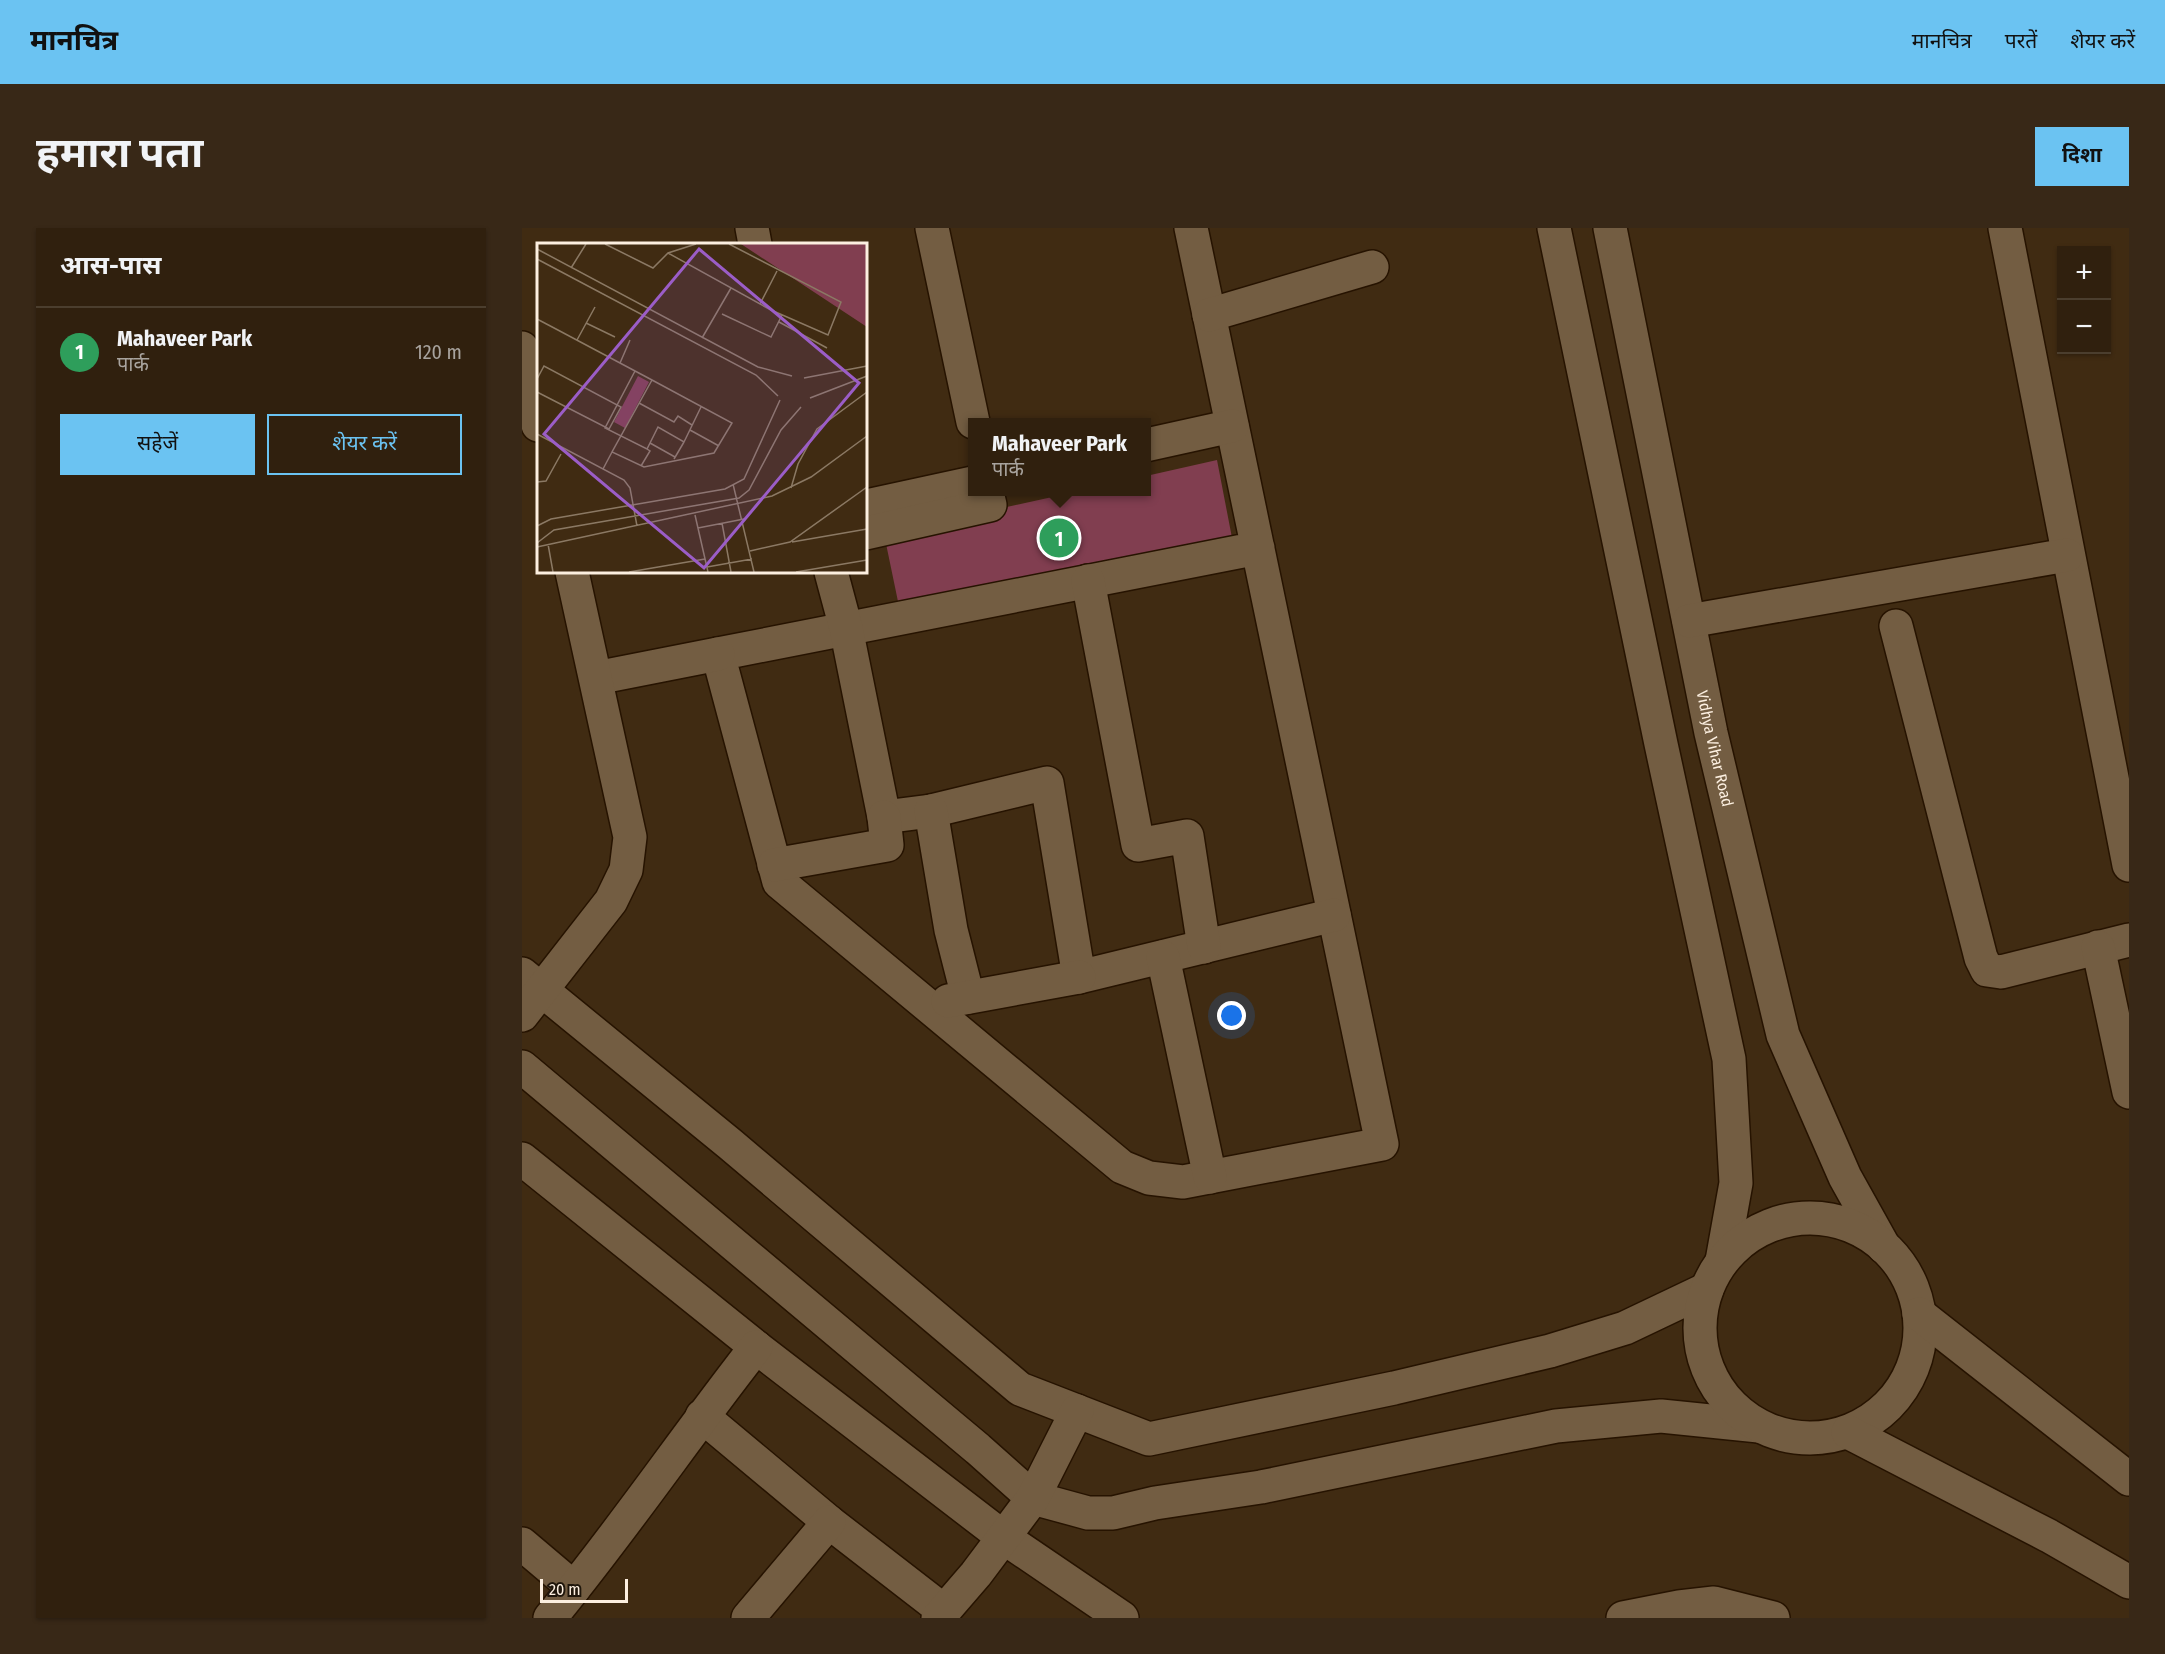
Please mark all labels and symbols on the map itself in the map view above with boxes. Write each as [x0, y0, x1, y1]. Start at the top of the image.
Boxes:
inset map [537, 243, 867, 573]
pin: 1 [1040, 516, 1078, 560]
street label: Vidhya Vihar Road [1693, 689, 1738, 808]
your location [1217, 1001, 1246, 1030]
scale bar [540, 1576, 628, 1604]

